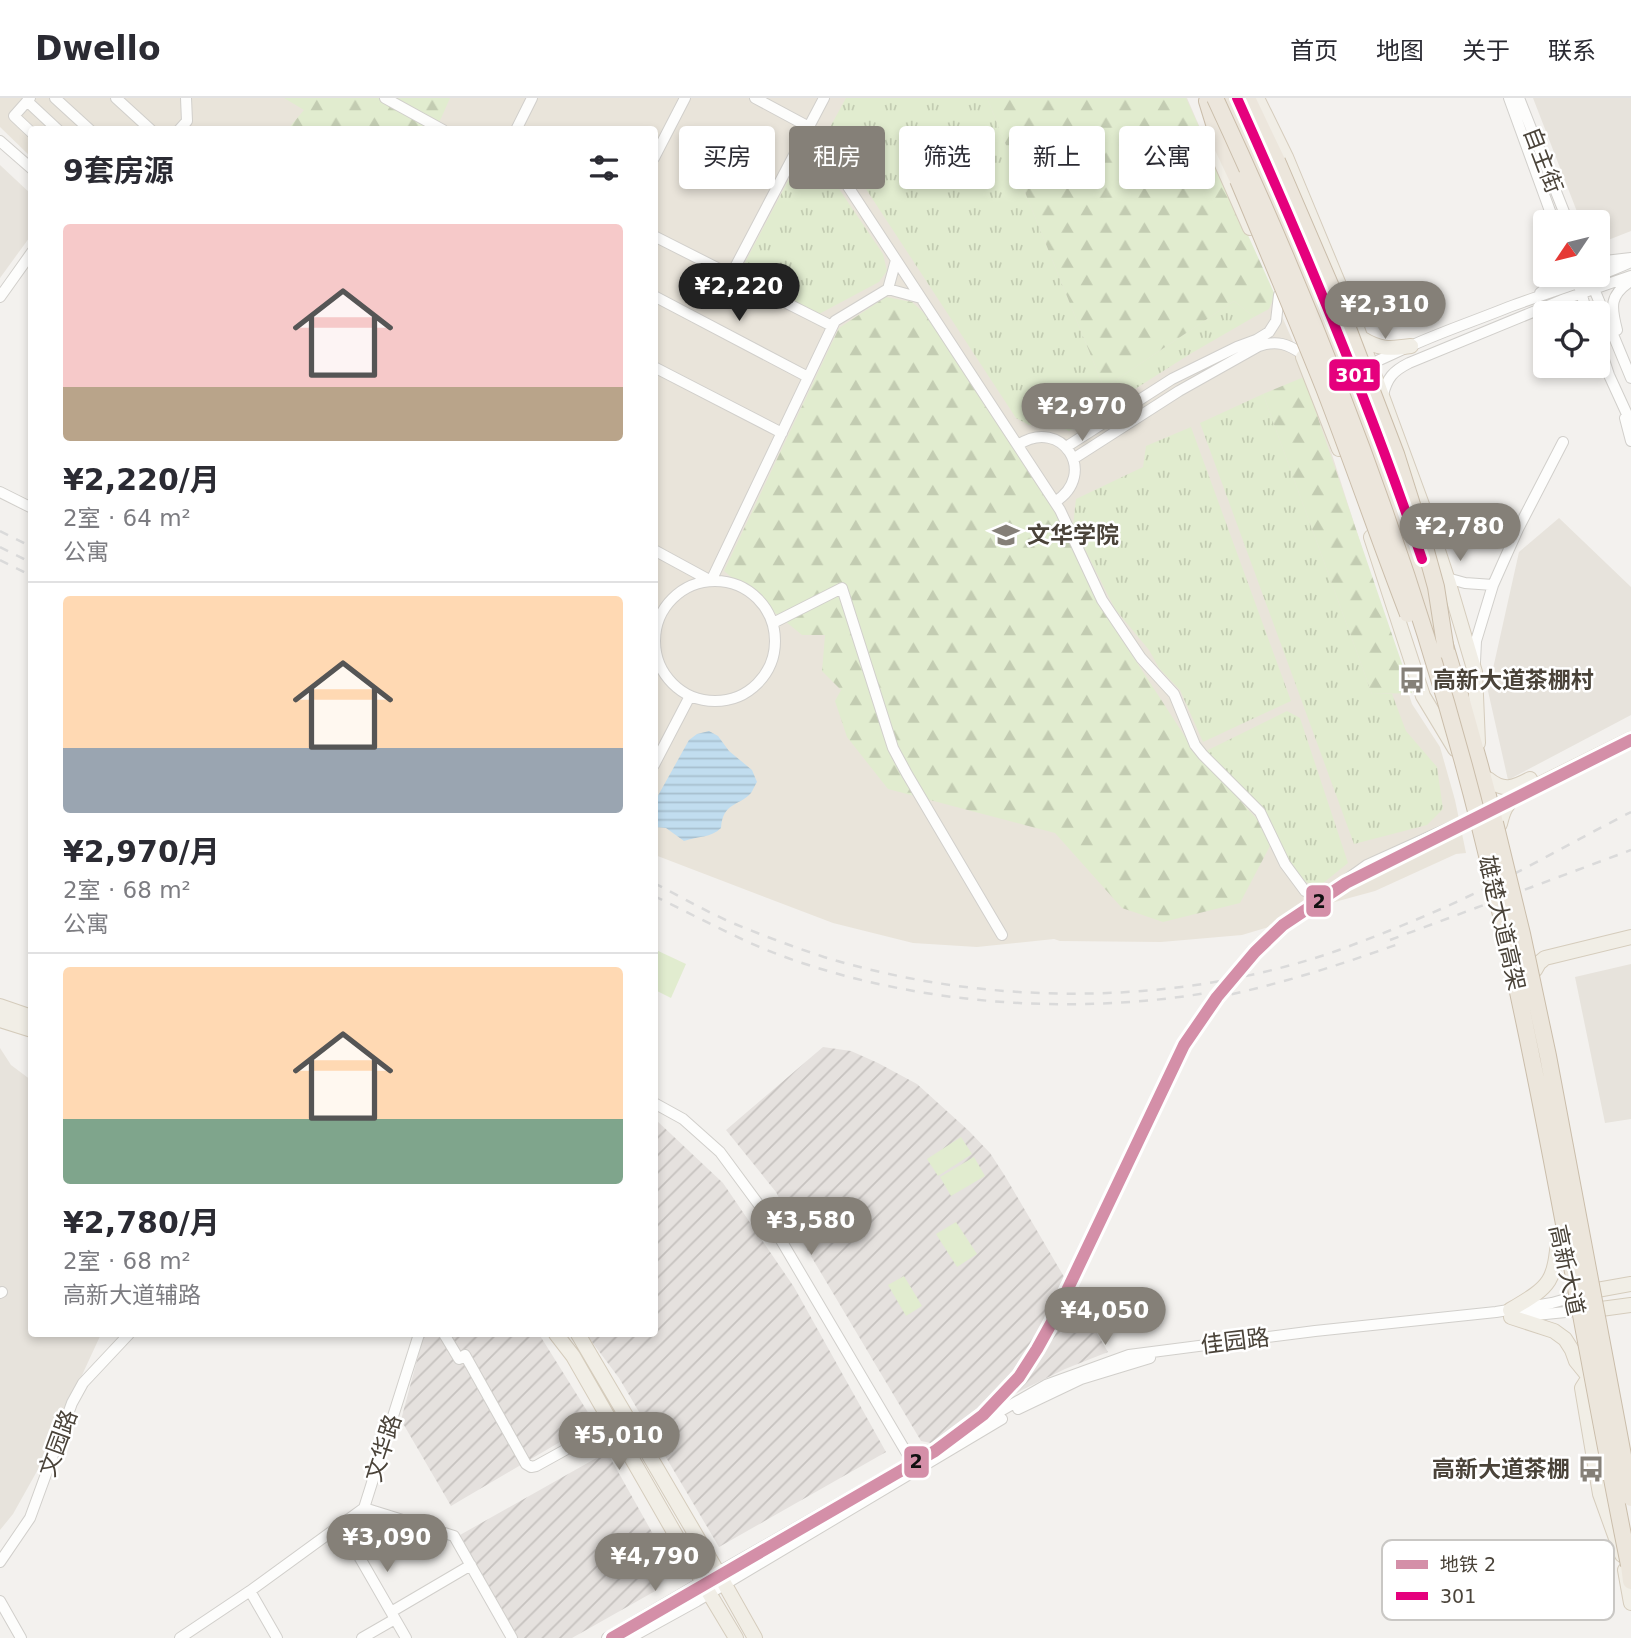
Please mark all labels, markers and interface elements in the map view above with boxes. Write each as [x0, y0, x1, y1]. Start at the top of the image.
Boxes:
text: Dwello [35, 29, 161, 68]
text: 首页 [1290, 37, 1338, 65]
text: 地图 [1376, 37, 1424, 65]
text: 关于 [1462, 37, 1510, 65]
text: 联系 [1548, 37, 1596, 65]
street label: 自主街 [1518, 123, 1568, 197]
chip: 买房 [679, 126, 775, 189]
chip: 租房 [789, 126, 885, 189]
chip: 筛选 [899, 126, 995, 189]
chip: 新上 [1009, 126, 1105, 189]
chip: 公寓 [1119, 126, 1215, 189]
icon: filters [585, 149, 623, 187]
text: 9套房源 [63, 153, 174, 188]
north arrow [1533, 210, 1610, 287]
map controls [1533, 210, 1610, 378]
pin: ¥2,220 [682, 264, 796, 323]
icon: home [280, 270, 406, 396]
text: ¥2,220 [695, 273, 783, 299]
pin: ¥2,310 [1328, 282, 1442, 341]
text: ¥2,310 [1341, 291, 1429, 317]
button: locate [1533, 301, 1610, 378]
line badge: 301 [1328, 358, 1381, 392]
text: 301 [1335, 364, 1375, 386]
pin: ¥2,970 [1025, 384, 1139, 443]
text: ¥2,970 [1038, 393, 1126, 419]
text: ¥2,220/月 [63, 462, 220, 497]
pin: ¥2,780 [1403, 504, 1517, 563]
text: 2室 · 64 m² [63, 505, 191, 531]
text: ¥2,780 [1416, 513, 1504, 539]
school or university icon: 文华学院 [991, 520, 1021, 550]
place label: 文华学院 [1027, 522, 1119, 548]
text: 公寓 [63, 539, 109, 565]
icon: home [280, 642, 406, 768]
bus stop icon: 高新大道茶棚村 [1397, 665, 1427, 695]
place label: 高新大道茶棚村 [1433, 667, 1594, 693]
text: ¥2,970/月 [63, 834, 220, 869]
street label: 雄楚大道高架 [1474, 853, 1530, 993]
text: 2室 · 68 m² [63, 877, 191, 903]
line badge: 2 [1305, 884, 1332, 918]
text: 2 [1312, 890, 1326, 912]
text: 公寓 [63, 911, 109, 937]
icon: home [280, 1013, 406, 1139]
pin: ¥3,580 [754, 1198, 868, 1257]
text: ¥2,780/月 [63, 1205, 220, 1240]
text: ¥3,580 [767, 1207, 855, 1233]
street label: 高新大道 [1545, 1222, 1589, 1318]
text: 2室 · 68 m² [63, 1248, 191, 1274]
text: 高新大道辅路 [63, 1282, 201, 1308]
pin: ¥4,050 [1048, 1288, 1162, 1347]
text: ¥4,050 [1061, 1297, 1149, 1323]
street label: 佳园路 [1199, 1324, 1271, 1358]
street label: 文园路 [34, 1406, 82, 1480]
street label: 文华路 [360, 1411, 406, 1485]
pin: ¥5,010 [562, 1412, 676, 1472]
text: ¥5,010 [575, 1422, 663, 1448]
line badge: 2 [903, 1445, 930, 1479]
text: 2 [909, 1450, 923, 1472]
bus stop icon: 高新大道茶棚 [1576, 1454, 1606, 1484]
place label: 高新大道茶棚 [1432, 1456, 1570, 1482]
pin: ¥3,090 [330, 1514, 444, 1574]
text: ¥3,090 [343, 1524, 431, 1550]
pin: ¥4,790 [598, 1534, 712, 1593]
legend [1382, 1540, 1614, 1620]
text: ¥4,790 [611, 1543, 699, 1569]
text: 地铁 2 [1440, 1553, 1496, 1575]
text: 301 [1440, 1585, 1476, 1607]

